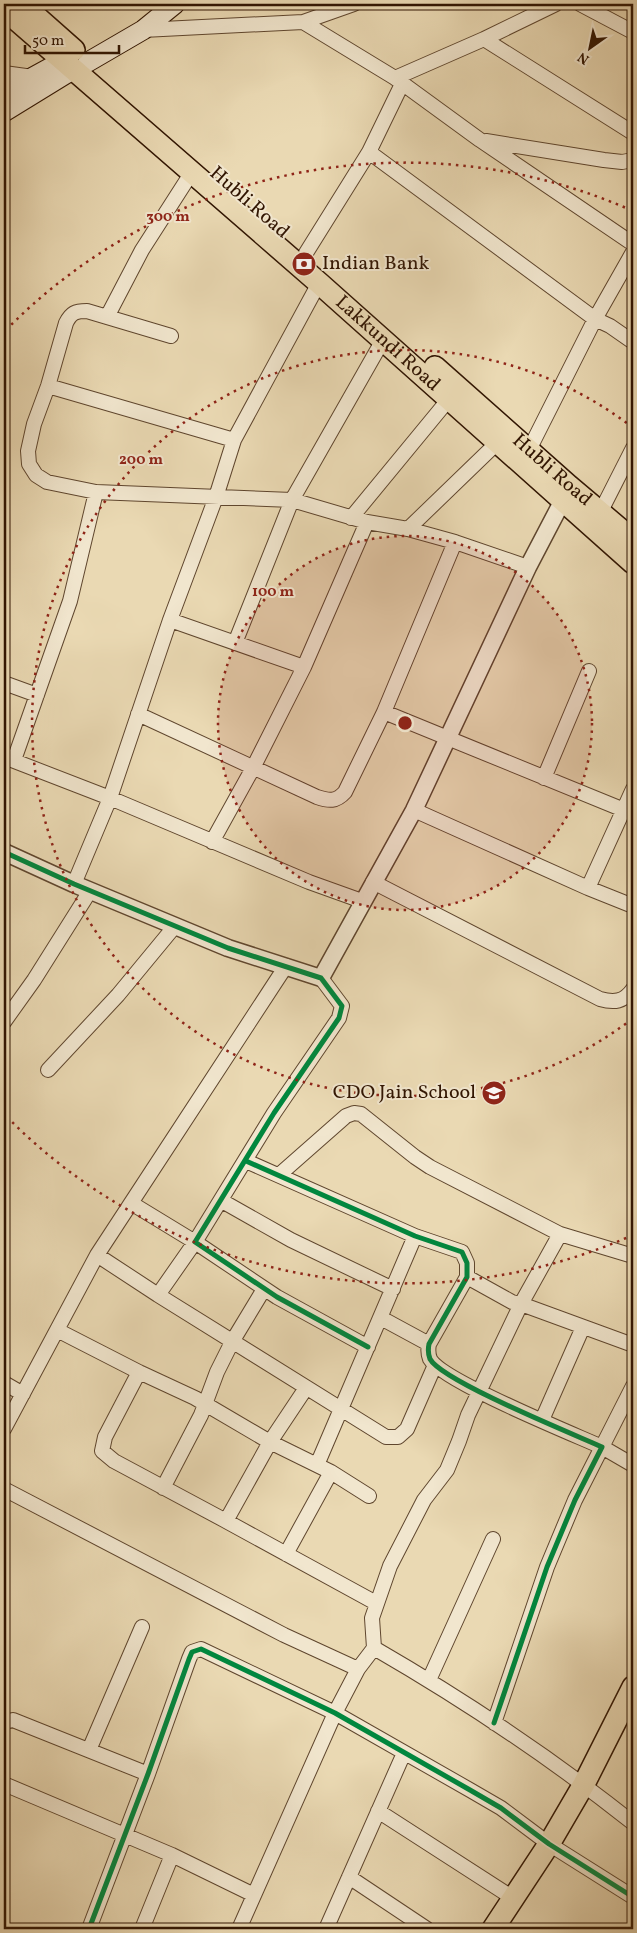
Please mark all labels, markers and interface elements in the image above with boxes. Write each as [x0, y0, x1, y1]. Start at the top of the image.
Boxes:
scale bar [25, 22, 119, 54]
north arrow [564, 22, 614, 72]
text: 50 m [32, 31, 64, 52]
text: N [574, 47, 593, 68]
street label: Hubli Road [203, 160, 295, 246]
text: 300 m [146, 207, 190, 228]
place label: Indian Bank [322, 250, 430, 278]
bank icon: Indian Bank [291, 251, 317, 277]
street label: Lakkundi Road [328, 289, 446, 399]
street label: Hubli Road [506, 427, 598, 513]
text: 200 m [119, 450, 163, 471]
text: 100 m [252, 582, 295, 603]
centre of rings [396, 714, 414, 732]
place label: CDO Jain School [333, 1079, 476, 1107]
school or university icon: CDO Jain School [481, 1080, 507, 1106]

